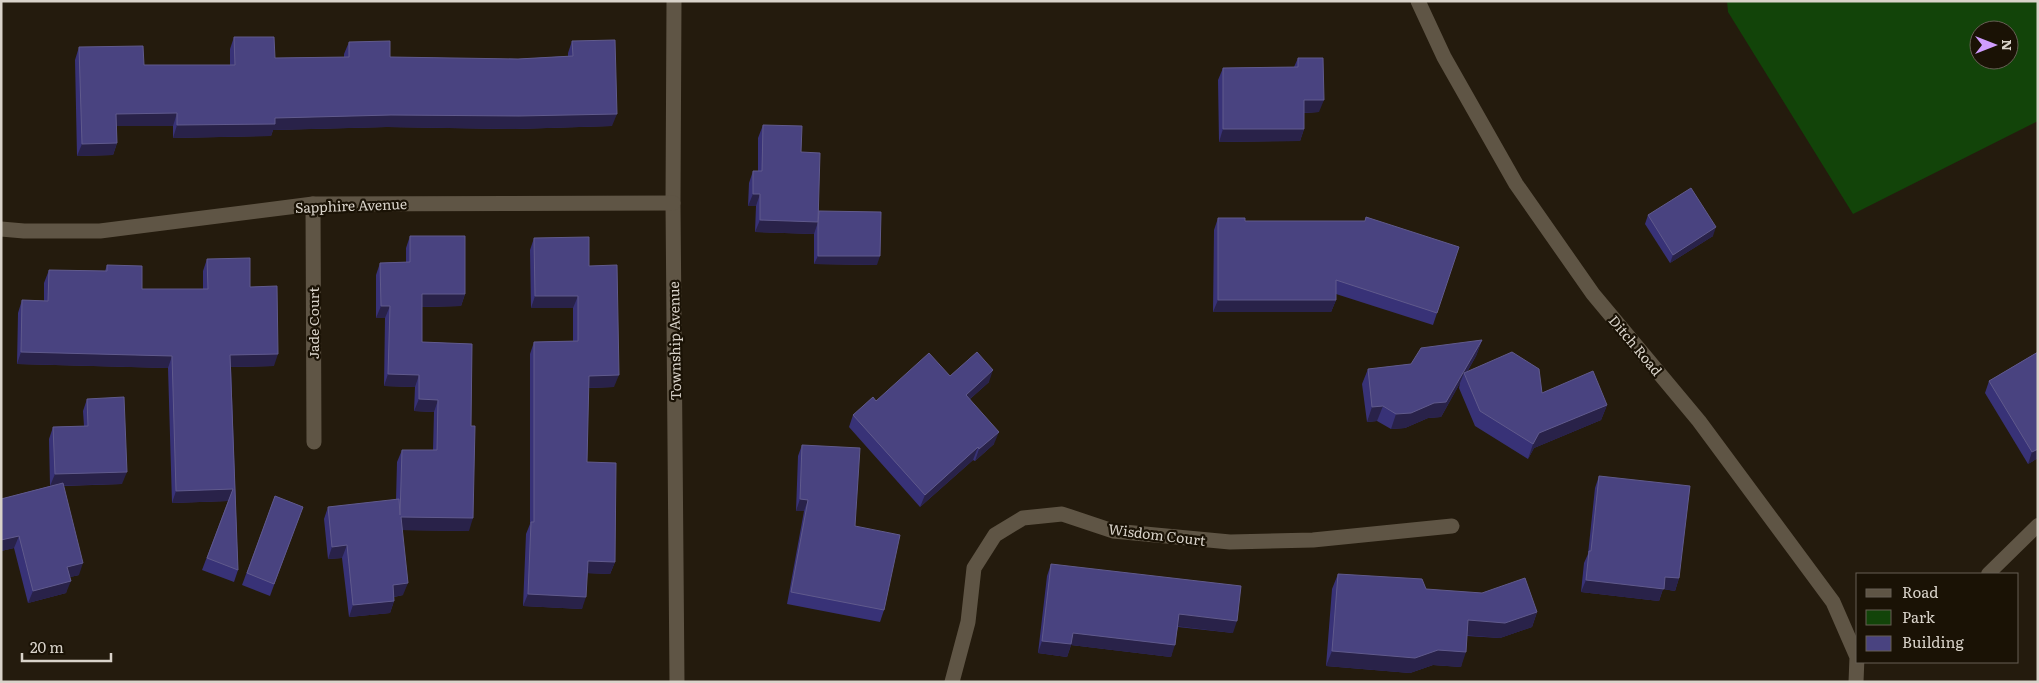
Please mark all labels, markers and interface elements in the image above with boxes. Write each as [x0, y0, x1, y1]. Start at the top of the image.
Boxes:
north arrow [1969, 20, 2019, 70]
text: N [1998, 39, 2018, 51]
street label: Sapphire Avenue [295, 193, 407, 217]
street label: Township Avenue [663, 281, 685, 401]
street label: Jade Court [303, 287, 323, 359]
street label: Ditch Road [1605, 310, 1668, 380]
street label: Wisdom Court [1107, 518, 1207, 550]
legend [1856, 573, 2019, 663]
text: Road [1902, 580, 1938, 603]
text: Park [1902, 605, 1936, 628]
scale bar [22, 630, 111, 662]
text: Building [1902, 630, 1964, 653]
text: 20 m [30, 635, 64, 658]

